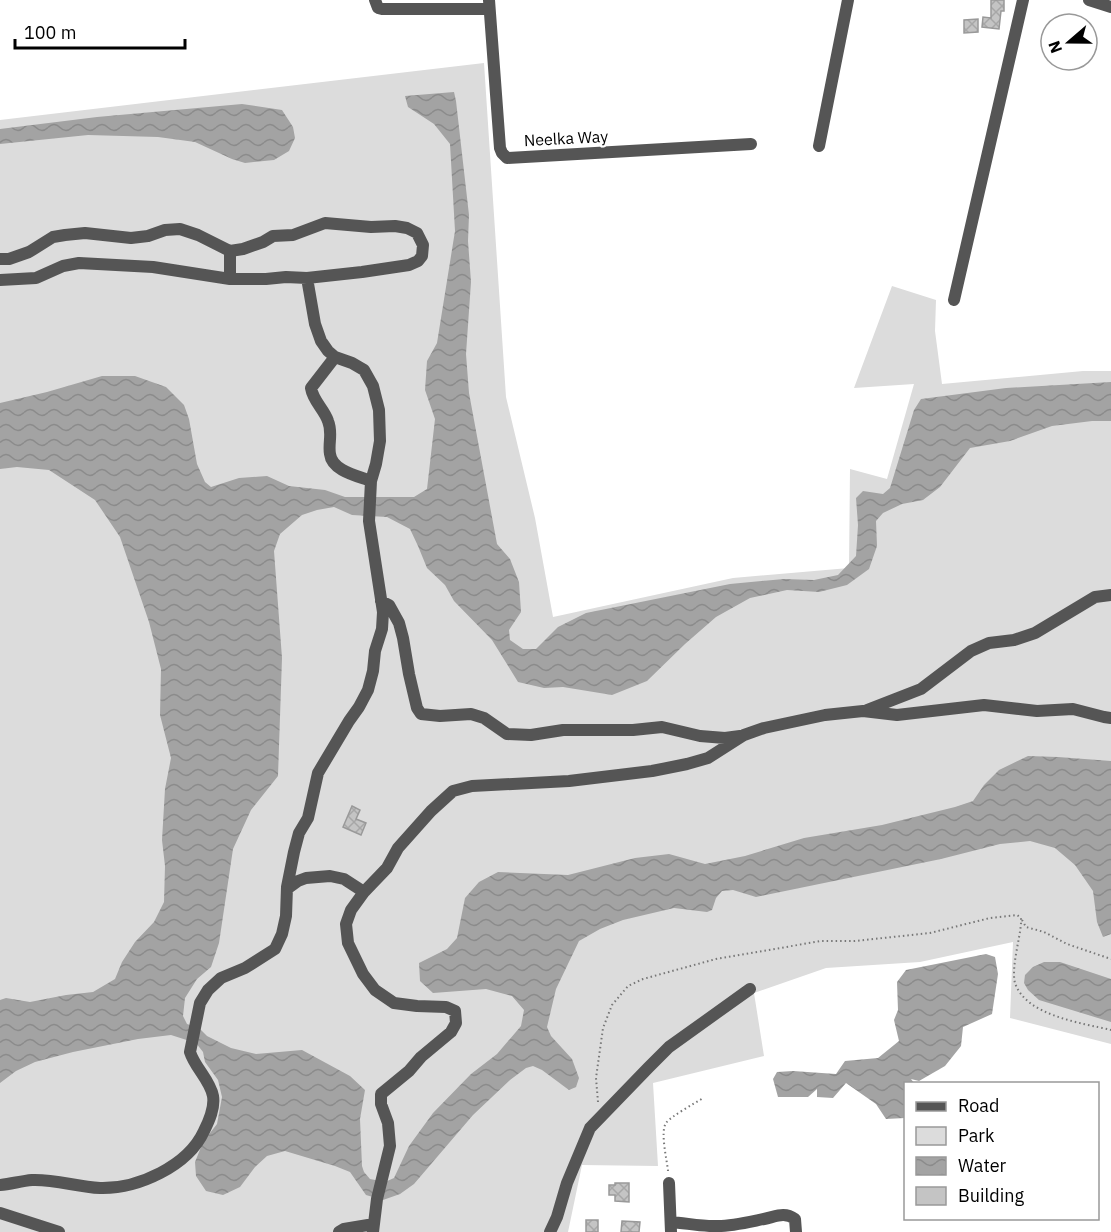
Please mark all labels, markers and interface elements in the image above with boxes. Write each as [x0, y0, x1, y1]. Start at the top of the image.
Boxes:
scale bar [15, 12, 184, 50]
north arrow [1039, 12, 1099, 72]
text: 100 m [24, 21, 76, 44]
text: N [1044, 38, 1066, 56]
street label: Neelka Way [523, 126, 609, 150]
legend [904, 1082, 1099, 1220]
text: Road [958, 1094, 999, 1117]
text: Park [958, 1124, 995, 1147]
text: Water [958, 1154, 1007, 1177]
text: Building [958, 1184, 1025, 1207]

